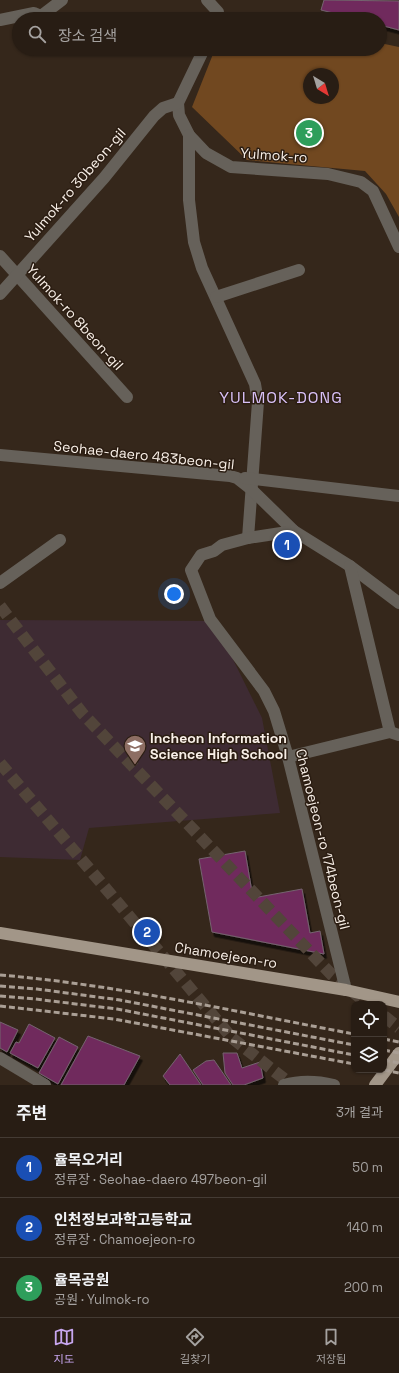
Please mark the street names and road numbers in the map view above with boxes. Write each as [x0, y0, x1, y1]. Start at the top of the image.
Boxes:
street label: Yulmok-ro 30beon-gil [21, 124, 129, 246]
street label: Yulmok-ro [240, 144, 308, 166]
street label: Yulmok-ro 8beon-gil [23, 260, 127, 374]
street label: Seohae-daero 483beon-gil [53, 437, 235, 473]
street label: Chamoejeon-ro 174beon-gil [292, 747, 354, 931]
street label: Chamoejeon-ro [173, 938, 279, 972]

